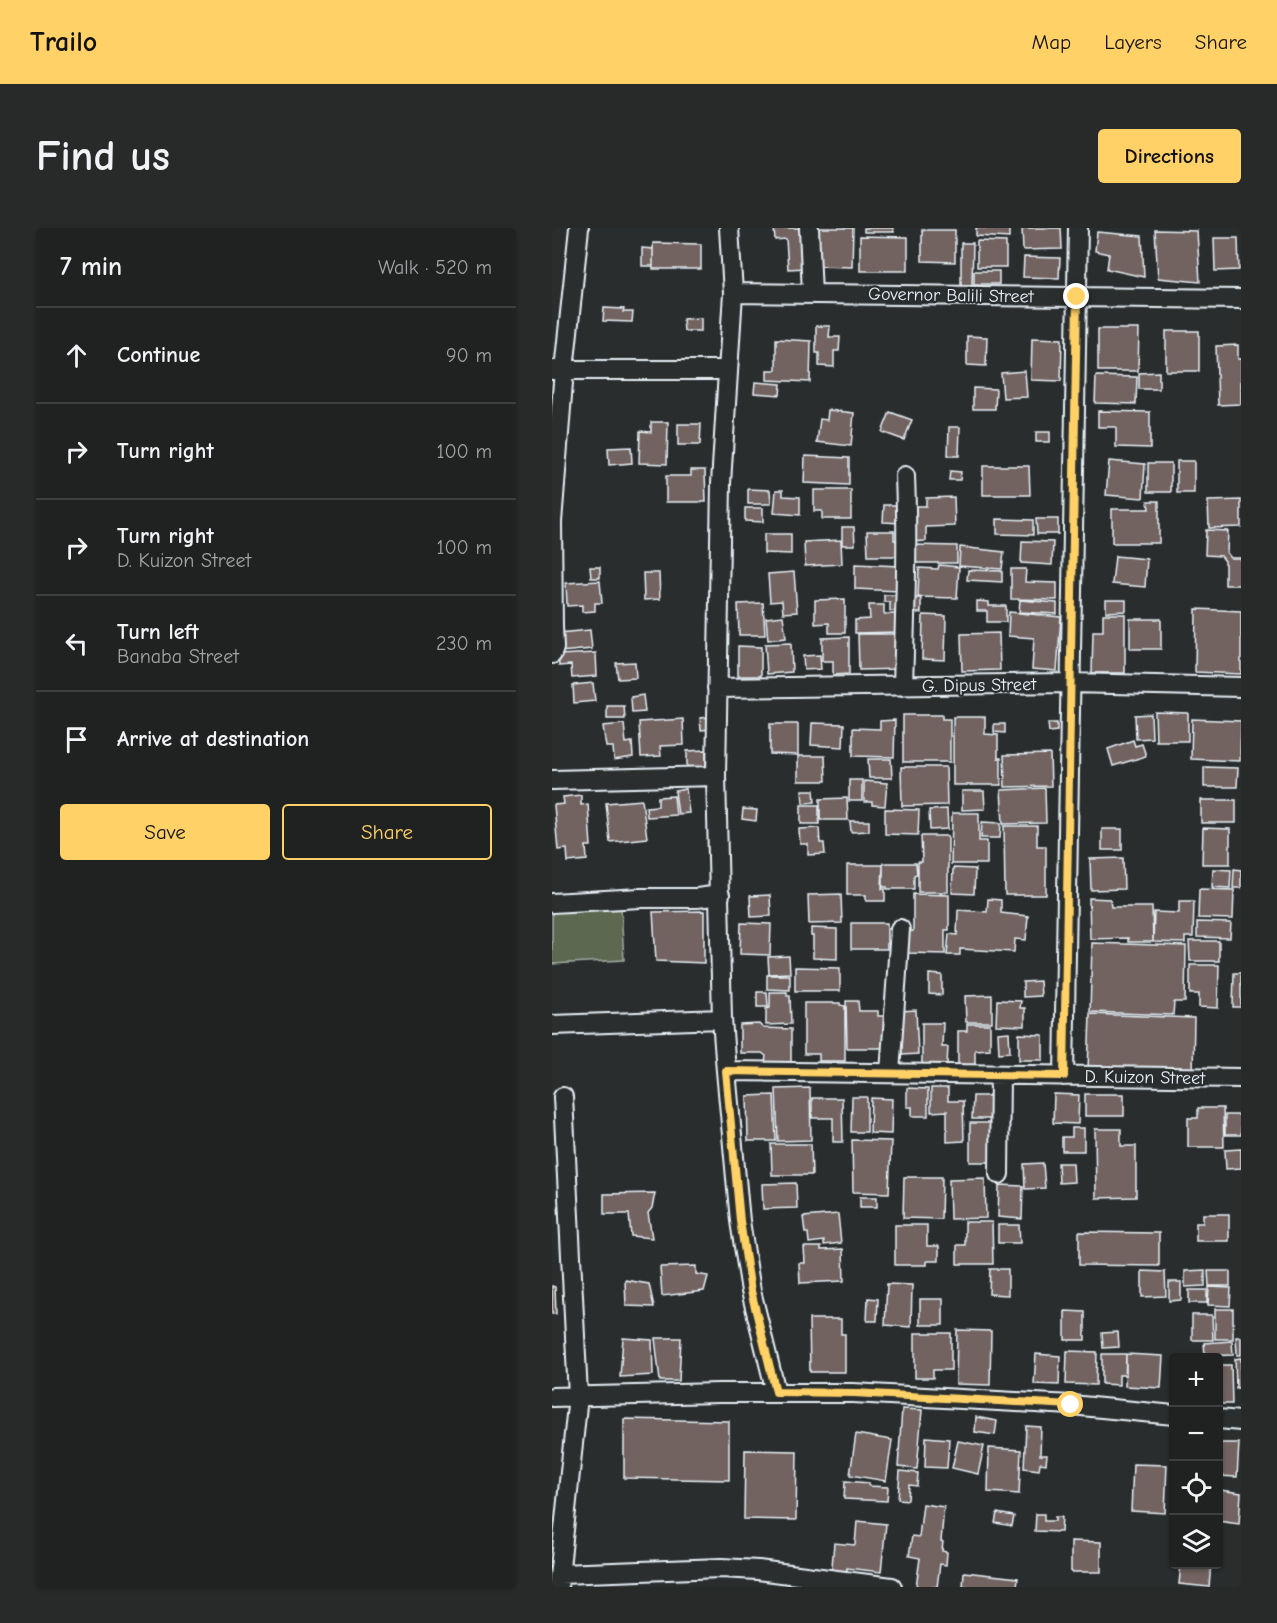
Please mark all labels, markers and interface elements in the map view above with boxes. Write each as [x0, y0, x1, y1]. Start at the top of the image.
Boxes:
text: Trailo [30, 26, 97, 58]
text: Map [1032, 30, 1071, 54]
text: Layers [1104, 30, 1162, 54]
text: Share [1195, 30, 1247, 54]
button: Directions [1098, 129, 1241, 183]
text: Find us [36, 132, 170, 181]
text: 7 min [60, 252, 122, 282]
text: Walk · 520 m [378, 256, 492, 279]
route end [1063, 283, 1089, 309]
street label: Governor Balili Street [868, 284, 1035, 307]
icon: ahead [60, 339, 93, 372]
text: Continue [117, 342, 200, 368]
text: 90 m [446, 344, 492, 367]
icon: right [60, 435, 93, 468]
text: Turn right [117, 438, 214, 464]
text: 100 m [437, 440, 492, 463]
text: Turn right [117, 523, 214, 549]
icon: right [60, 531, 93, 564]
text: 100 m [437, 536, 492, 559]
text: D. Kuizon Street [117, 549, 251, 572]
text: Turn left [117, 619, 199, 645]
icon: left [60, 627, 93, 660]
text: 230 m [436, 632, 492, 655]
text: Banaba Street [117, 645, 239, 668]
street label: G. Dipus Street [922, 674, 1037, 697]
icon: arrive [60, 723, 93, 756]
text: Arrive at destination [117, 726, 309, 752]
button: Save [60, 804, 270, 860]
button: Share [282, 804, 492, 860]
street label: D. Kuizon Street [1084, 1066, 1206, 1089]
map controls [1169, 1353, 1223, 1569]
button: + [1169, 1353, 1223, 1407]
route start [1057, 1391, 1083, 1417]
button: − [1169, 1407, 1223, 1461]
button: locate [1169, 1461, 1223, 1515]
button: layers [1169, 1515, 1223, 1569]

